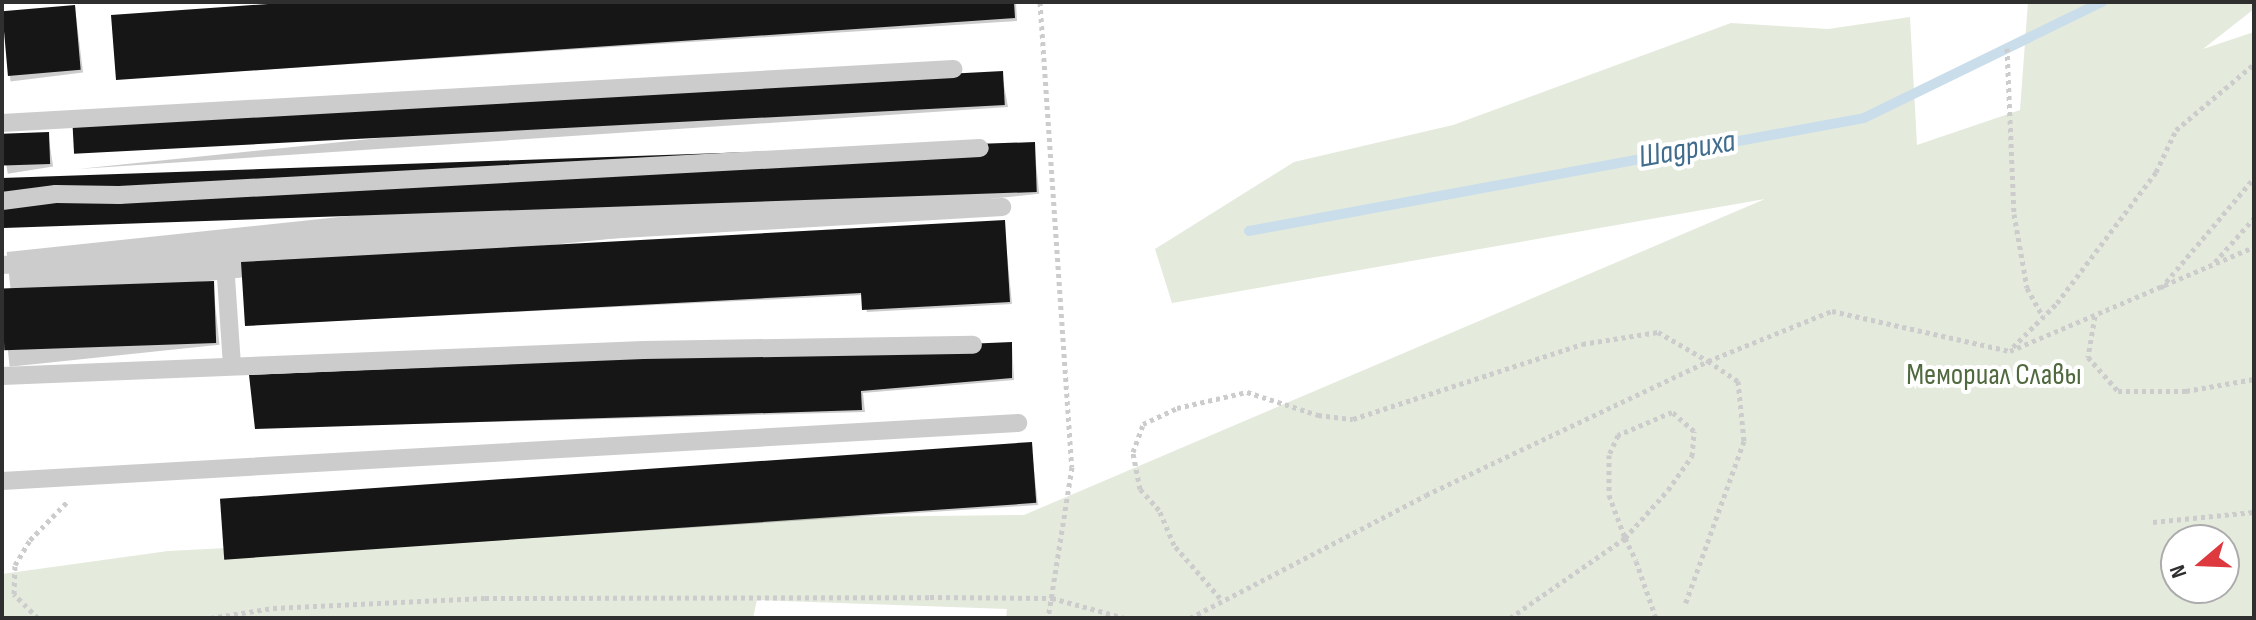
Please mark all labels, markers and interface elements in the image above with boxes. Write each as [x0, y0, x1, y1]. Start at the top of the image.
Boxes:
water label: Шадриха [1636, 123, 1738, 177]
park label: Мемориал Славы [1906, 357, 2082, 393]
north arrow [2160, 524, 2240, 604]
text: N [2164, 561, 2193, 581]

